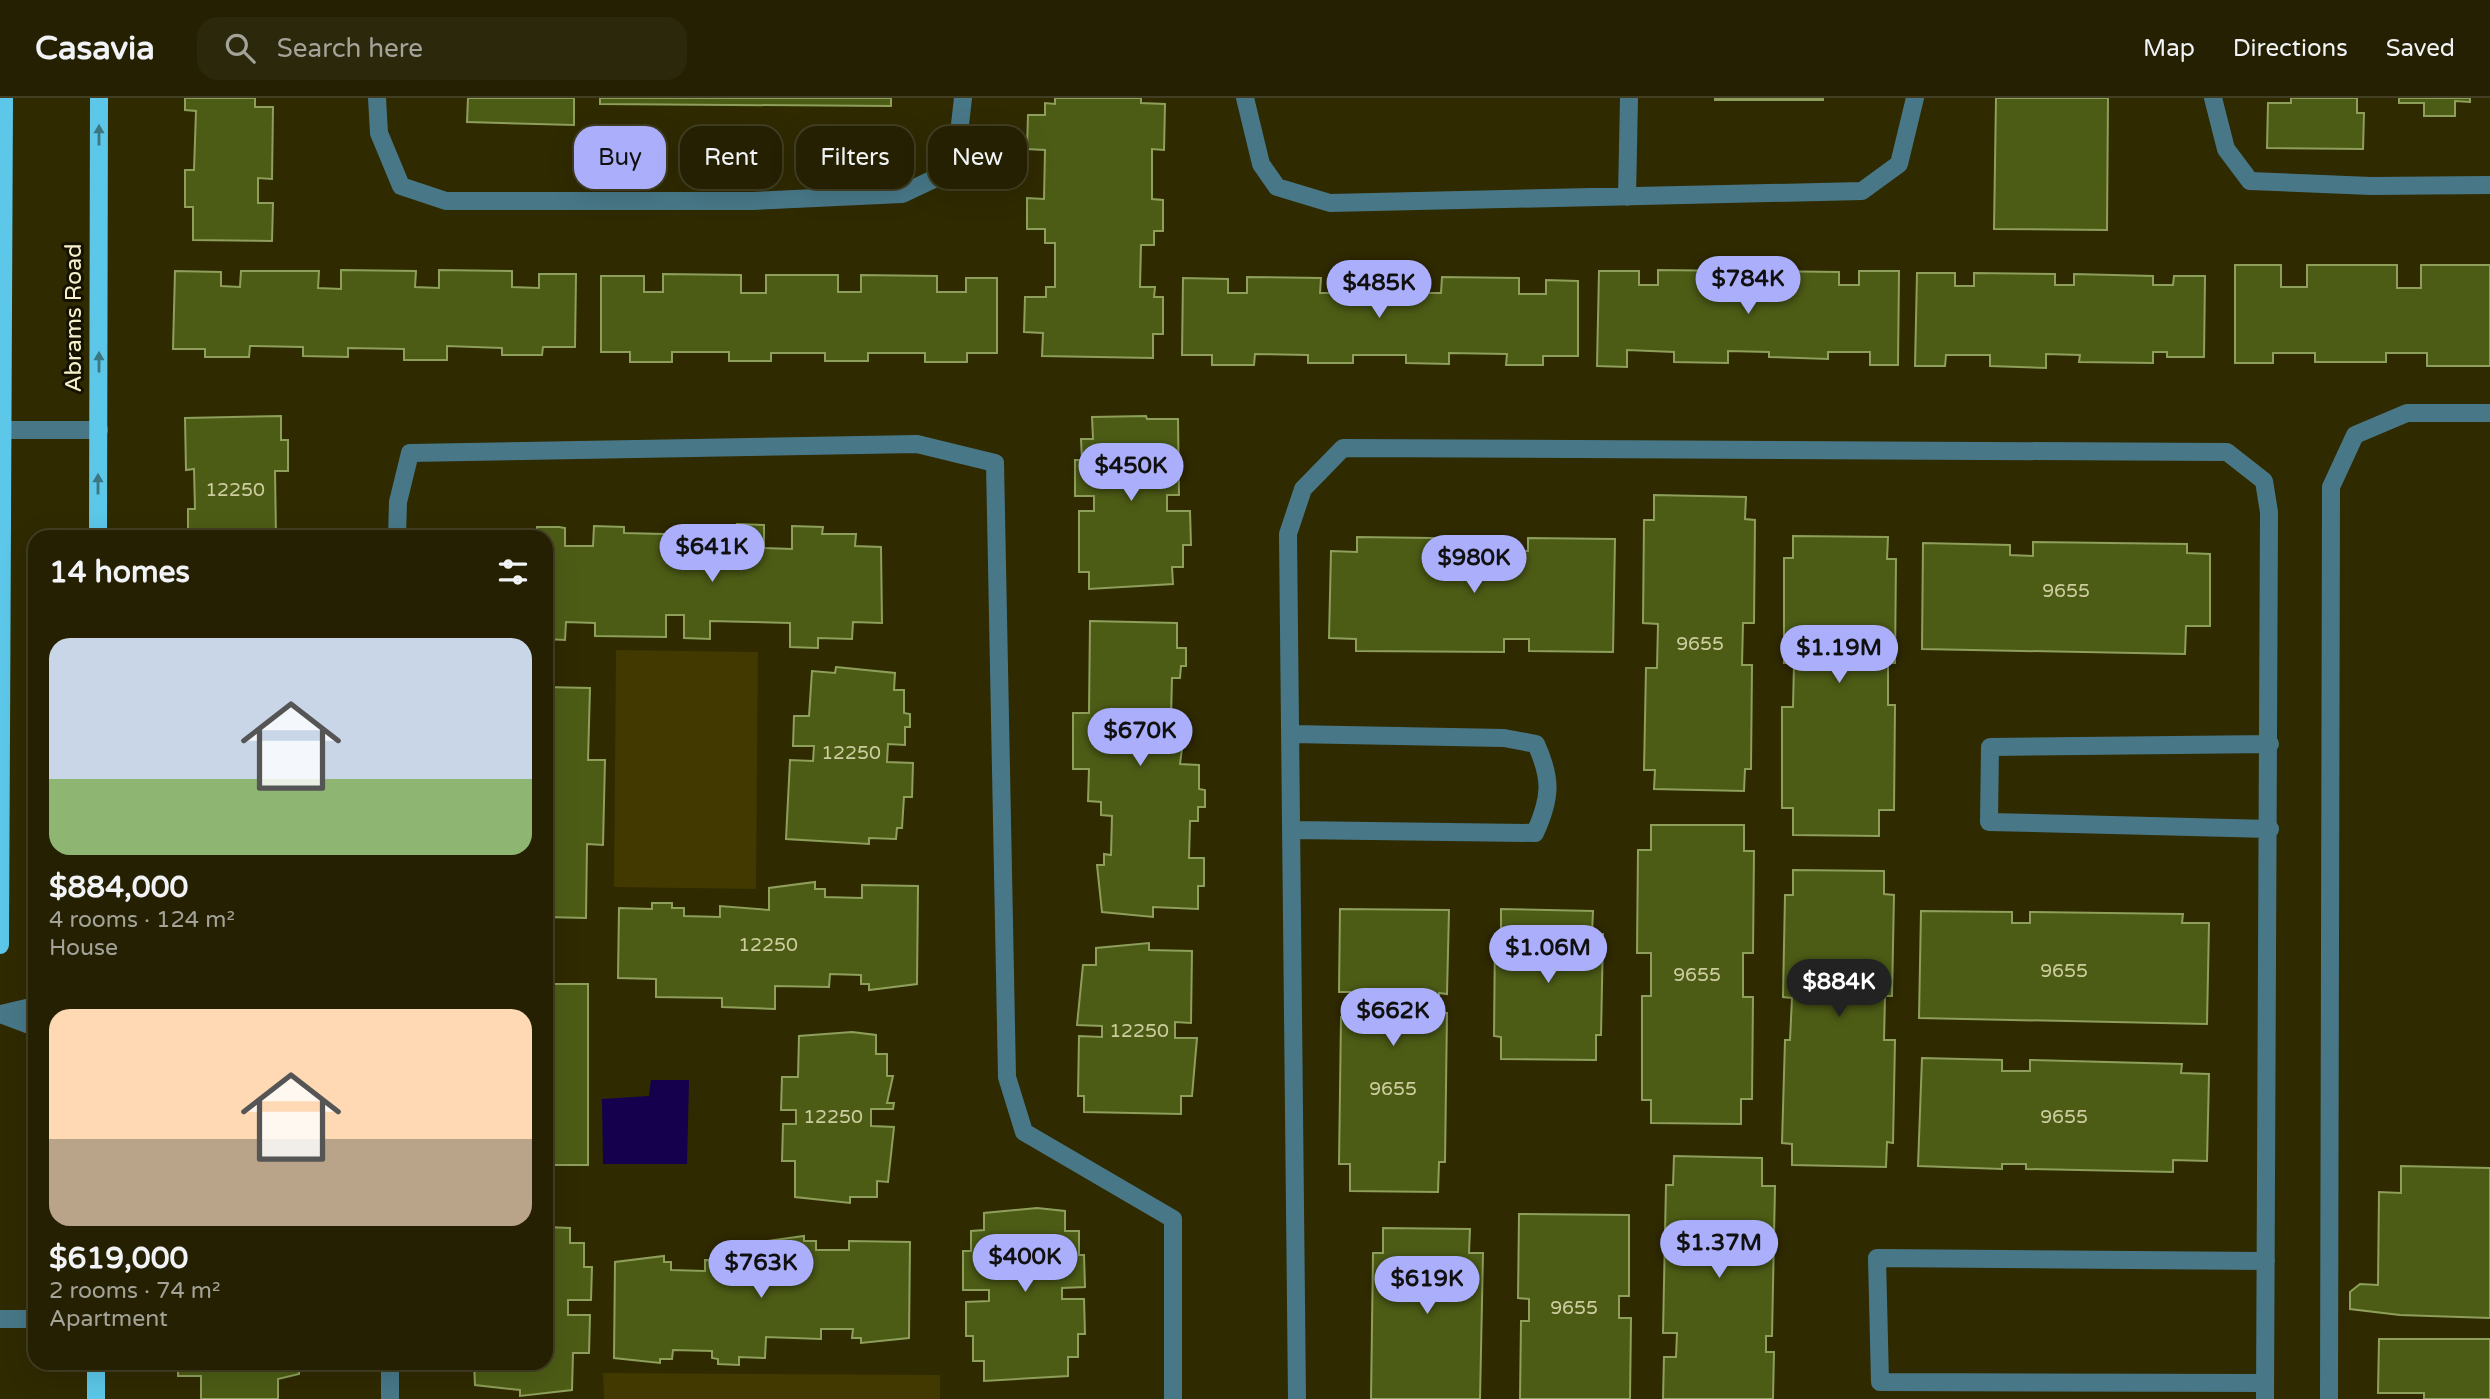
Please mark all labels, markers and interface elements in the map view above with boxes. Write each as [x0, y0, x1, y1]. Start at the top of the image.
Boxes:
search box [197, 17, 687, 80]
text: Casavia [35, 29, 155, 68]
icon: search [221, 29, 259, 67]
text: Search here [277, 33, 423, 64]
text: Map [2143, 34, 2195, 63]
text: Directions [2233, 34, 2348, 63]
text: Saved [2386, 34, 2455, 63]
one-way arrow [93, 123, 105, 145]
chip: Buy [574, 126, 666, 189]
chip: Rent [680, 126, 782, 189]
chip: Filters [796, 126, 914, 189]
chip: New [928, 126, 1027, 189]
street label: Abrams Road [60, 243, 88, 393]
pin: $784K [1699, 256, 1797, 316]
pin: $485K [1330, 260, 1428, 320]
text: $784K [1712, 265, 1784, 293]
text: $485K [1343, 269, 1415, 297]
one-way arrow [93, 351, 105, 373]
pin: $450K [1082, 444, 1180, 503]
text: $450K [1095, 452, 1167, 480]
one-way arrow [93, 473, 104, 495]
house number: 12250 [205, 479, 265, 501]
pin: $641K [663, 524, 761, 584]
text: $641K [676, 533, 748, 561]
pin: $980K [1425, 536, 1523, 595]
text: $980K [1438, 544, 1510, 572]
icon: filters [494, 553, 532, 591]
text: 14 homes [49, 554, 190, 591]
house number: 9655 [2042, 580, 2090, 602]
pin: $1.19M [1782, 626, 1896, 685]
house number: 9655 [1676, 633, 1724, 655]
text: $1.19M [1796, 634, 1882, 662]
icon: home [228, 683, 354, 809]
pin: $670K [1091, 708, 1189, 768]
text: $670K [1104, 717, 1176, 745]
house number: 12250 [821, 742, 881, 764]
text: $884,000 [49, 869, 188, 906]
text: 4 rooms · 124 m² [49, 906, 235, 934]
pin: $1.06M [1491, 926, 1605, 985]
text: House [49, 934, 118, 962]
house number: 12250 [738, 934, 798, 956]
text: $1.06M [1505, 934, 1591, 962]
pin: $884K [1790, 960, 1888, 1019]
house number: 9655 [2040, 960, 2088, 982]
house number: 9655 [1673, 964, 1721, 986]
text: $884K [1803, 968, 1875, 996]
pin: $662K [1344, 988, 1442, 1048]
text: $662K [1357, 997, 1429, 1025]
house number: 12250 [1109, 1020, 1169, 1042]
icon: home [228, 1054, 354, 1180]
house number: 9655 [1369, 1078, 1417, 1100]
house number: 12250 [803, 1106, 863, 1128]
house number: 9655 [2040, 1106, 2088, 1128]
pin: $1.37M [1662, 1220, 1776, 1280]
text: $1.37M [1676, 1229, 1762, 1257]
pin: $400K [976, 1234, 1074, 1294]
text: $619,000 [49, 1240, 188, 1277]
pin: $763K [712, 1240, 810, 1300]
text: $400K [989, 1243, 1061, 1271]
text: $763K [725, 1249, 797, 1277]
pin: $619K [1378, 1256, 1476, 1316]
text: $619K [1391, 1265, 1463, 1293]
text: 2 rooms · 74 m² [49, 1277, 220, 1305]
house number: 9655 [1550, 1297, 1598, 1319]
text: Apartment [49, 1305, 168, 1333]

